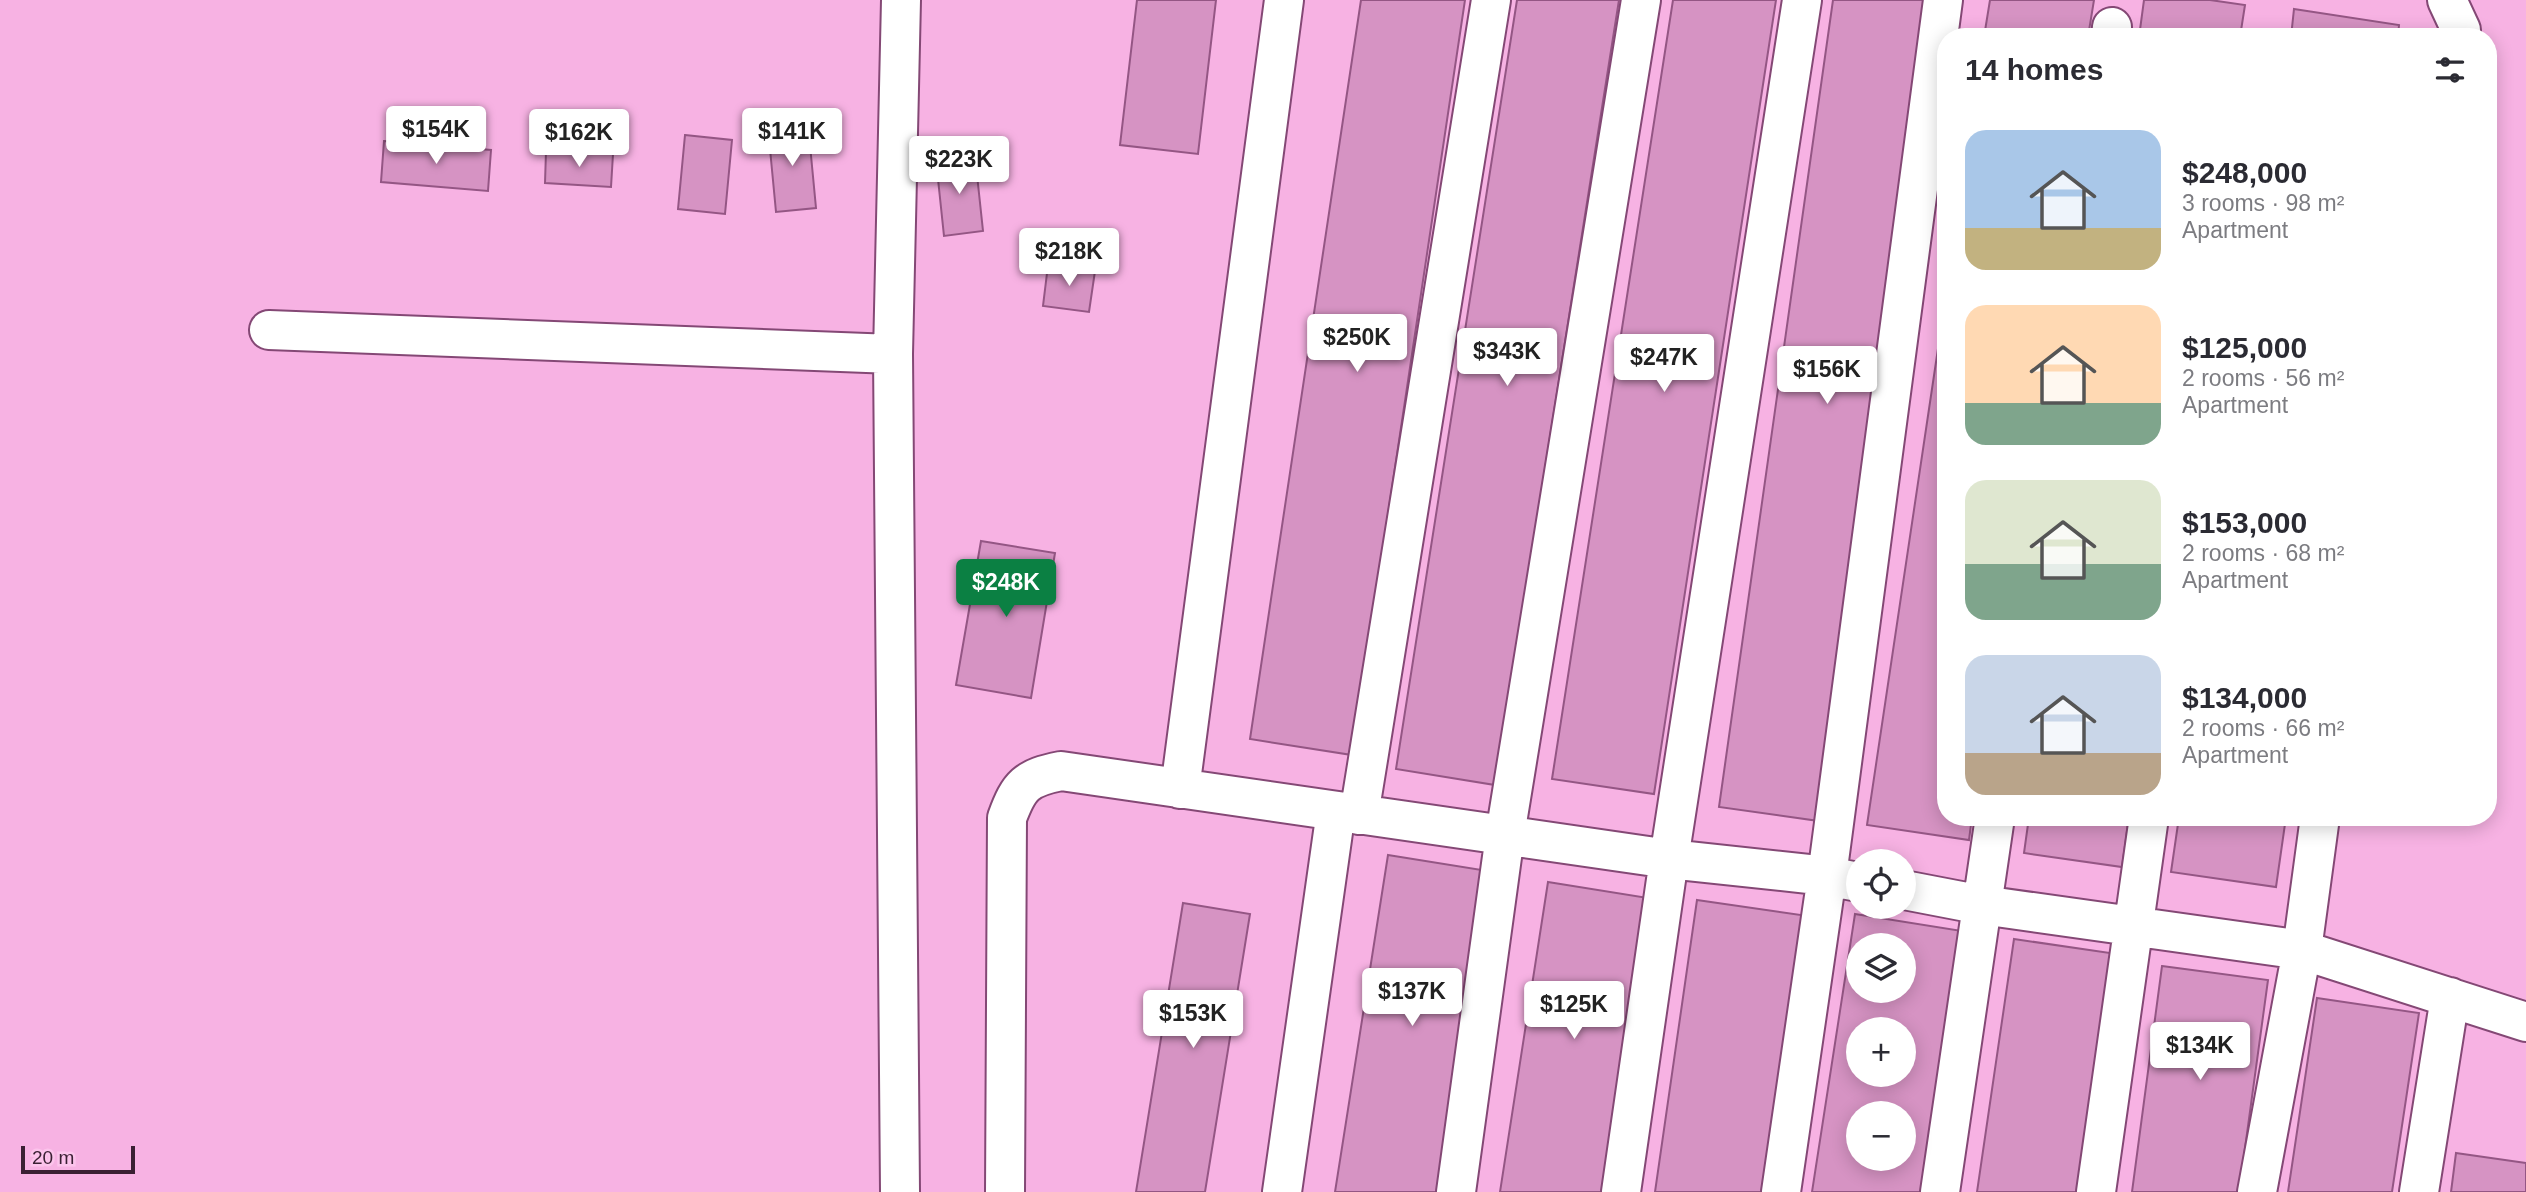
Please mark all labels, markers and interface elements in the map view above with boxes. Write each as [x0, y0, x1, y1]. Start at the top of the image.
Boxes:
icon: filters [2431, 51, 2469, 89]
text: 14 homes [1965, 53, 2103, 86]
pin: $154K [387, 106, 485, 166]
pin: $141K [743, 108, 841, 168]
pin: $162K [530, 110, 628, 169]
text: $154K [402, 116, 470, 142]
text: $141K [758, 118, 826, 144]
text: $162K [545, 119, 613, 145]
pin: $223K [910, 136, 1008, 196]
text: $223K [925, 146, 993, 172]
text: $248,000 [2182, 156, 2307, 189]
icon: home [2021, 158, 2105, 242]
text: 3 rooms · 98 m² [2182, 190, 2344, 216]
text: Apartment [2182, 217, 2288, 243]
pin: $218K [1020, 229, 1118, 288]
text: $218K [1035, 238, 1103, 264]
pin: $250K [1308, 314, 1406, 374]
text: $250K [1323, 324, 1391, 350]
pin: $343K [1458, 328, 1556, 388]
text: $125,000 [2182, 331, 2307, 364]
icon: home [2021, 333, 2105, 417]
pin: $247K [1615, 334, 1713, 394]
text: $343K [1473, 338, 1541, 364]
text: $247K [1630, 344, 1698, 370]
pin: $156K [1778, 346, 1876, 406]
text: $156K [1793, 356, 1861, 382]
text: 2 rooms · 56 m² [2182, 365, 2344, 391]
text: Apartment [2182, 392, 2288, 418]
text: $153,000 [2182, 506, 2307, 539]
icon: home [2021, 508, 2105, 592]
text: 2 rooms · 68 m² [2182, 540, 2344, 566]
pin: $248K [957, 560, 1055, 619]
text: Apartment [2182, 567, 2288, 593]
text: $248K [972, 569, 1040, 595]
text: $134,000 [2182, 681, 2307, 714]
icon: home [2021, 683, 2105, 767]
text: 2 rooms · 66 m² [2182, 715, 2344, 741]
text: Apartment [2182, 742, 2288, 768]
map controls [1846, 849, 1916, 1171]
button: locate [1846, 849, 1916, 919]
button: layers [1846, 933, 1916, 1003]
pin: $137K [1363, 968, 1461, 1028]
text: $137K [1378, 978, 1446, 1004]
pin: $125K [1525, 982, 1623, 1041]
pin: $153K [1144, 990, 1242, 1050]
text: $125K [1540, 991, 1608, 1017]
text: $153K [1159, 1000, 1227, 1026]
button: + [1846, 1017, 1916, 1087]
pin: $134K [2151, 1023, 2249, 1082]
text: $134K [2166, 1032, 2234, 1058]
button: − [1846, 1101, 1916, 1171]
scale bar [21, 1143, 135, 1175]
text: 20 m [32, 1147, 74, 1168]

